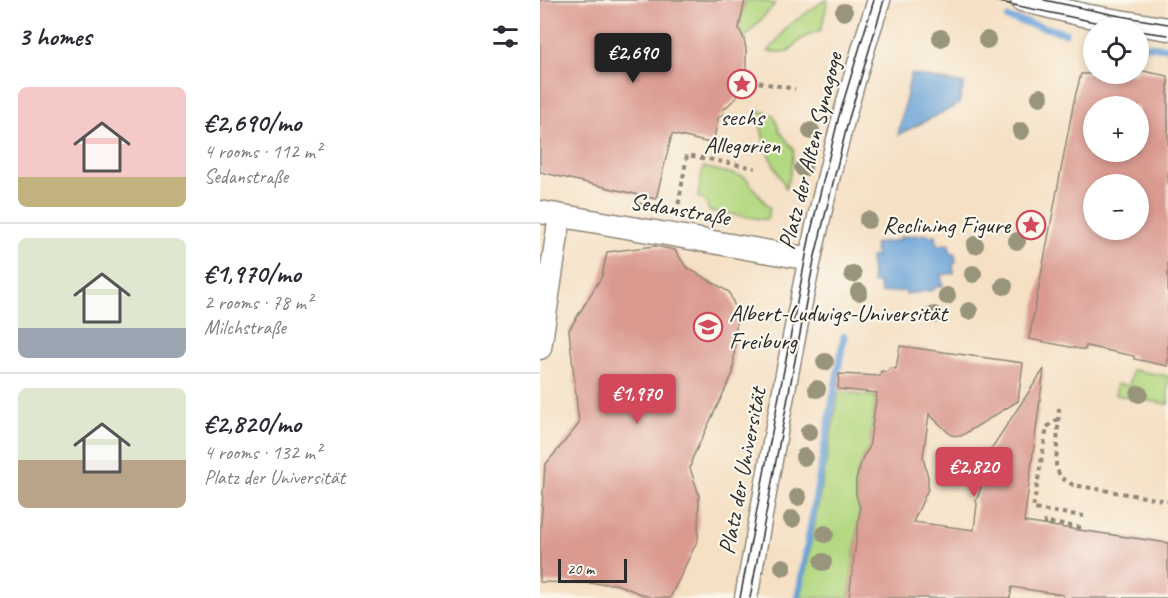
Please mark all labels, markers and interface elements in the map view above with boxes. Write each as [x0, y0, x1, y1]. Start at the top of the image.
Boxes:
map controls [1083, 18, 1149, 240]
button: locate [1083, 18, 1149, 84]
text: 3 homes [18, 20, 91, 53]
icon: filters [489, 20, 522, 53]
pin: €2,690 [584, 33, 682, 84]
text: €2,690 [608, 40, 658, 65]
street label: Platz der Alten Synagoge [771, 47, 849, 253]
place icon: sechs Allegorien [726, 68, 758, 100]
button: + [1083, 96, 1149, 162]
place label: sechs Allegorien [704, 102, 781, 160]
text: €2,690/mo [204, 106, 301, 139]
icon: home [66, 111, 138, 183]
text: 4 rooms · 112 m² [204, 139, 321, 164]
text: Sedanstraße [204, 164, 288, 189]
button: − [1083, 174, 1149, 240]
street label: Sedanstraße [628, 185, 734, 233]
place icon: Reclining Figure [1015, 209, 1047, 241]
place label: Reclining Figure [883, 210, 1012, 240]
text: €1,970/mo [204, 257, 301, 290]
icon: home [66, 262, 138, 334]
text: 2 rooms · 78 m² [204, 290, 312, 315]
place label: Albert-Ludwigs-Universität Freiburg [729, 298, 949, 356]
school or university icon: Albert-Ludwigs-Universität Freiburg [692, 311, 724, 343]
text: Milchstraße [204, 315, 286, 340]
pin: €1,970 [588, 374, 686, 425]
text: €1,970 [613, 381, 661, 406]
street label: Platz der Universität [711, 383, 773, 557]
text: €2,820/mo [204, 407, 301, 440]
icon: home [66, 412, 138, 484]
text: 4 rooms · 132 m² [204, 440, 321, 465]
pin: €2,820 [925, 447, 1023, 498]
text: €2,820 [950, 454, 998, 479]
text: Platz der Universität [204, 465, 345, 490]
scale bar [558, 556, 627, 584]
text: 20 m [567, 559, 594, 579]

